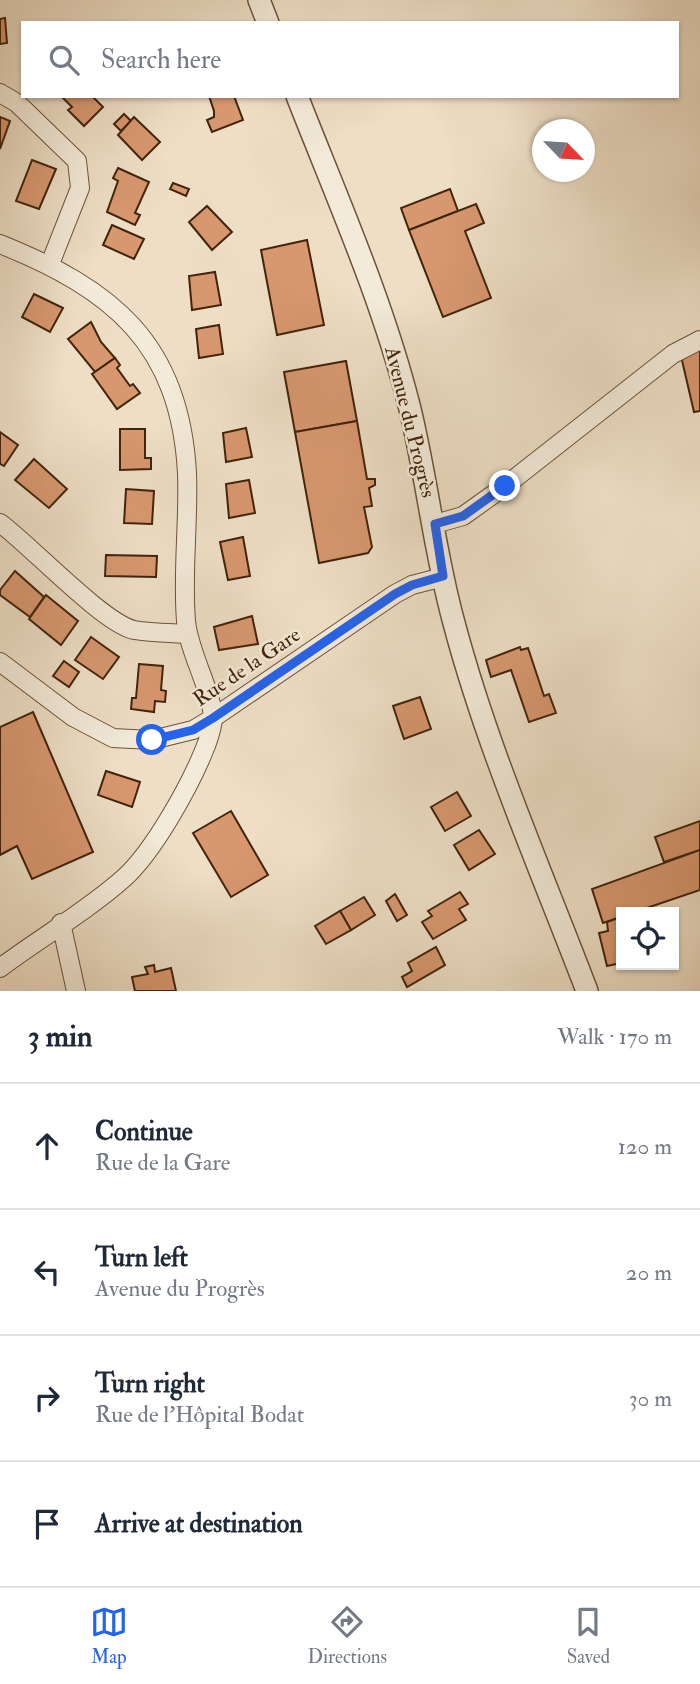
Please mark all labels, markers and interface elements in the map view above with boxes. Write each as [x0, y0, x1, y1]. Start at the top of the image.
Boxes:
search box [21, 21, 679, 98]
icon: search [45, 41, 83, 79]
text: Search here [101, 44, 221, 76]
north arrow [532, 119, 595, 182]
street label: Avenue du Progrès [378, 343, 442, 500]
route end [489, 470, 520, 501]
street label: Rue de la Gare [188, 621, 306, 713]
route start [136, 724, 167, 755]
map controls [616, 907, 679, 970]
button: locate [616, 907, 679, 970]
text: 3 min [28, 1018, 93, 1055]
text: Walk · 170 m [557, 1022, 672, 1051]
text: Continue [95, 1116, 193, 1148]
icon: ahead [28, 1127, 66, 1165]
text: 120 m [618, 1132, 672, 1161]
text: Rue de la Gare [95, 1148, 230, 1177]
text: Turn left [95, 1242, 188, 1274]
icon: left [28, 1253, 66, 1291]
text: 20 m [626, 1258, 672, 1287]
text: Avenue du Progrès [95, 1274, 265, 1303]
text: Turn right [95, 1368, 205, 1400]
icon: right [28, 1379, 66, 1417]
text: 30 m [629, 1384, 672, 1413]
text: Rue de l'Hôpital Bodat [95, 1400, 304, 1429]
icon: arrive [28, 1505, 66, 1543]
text: Arrive at destination [95, 1508, 303, 1540]
tab: Map [90, 1603, 128, 1669]
tab: Directions [307, 1603, 387, 1669]
tab: Saved [567, 1603, 610, 1669]

